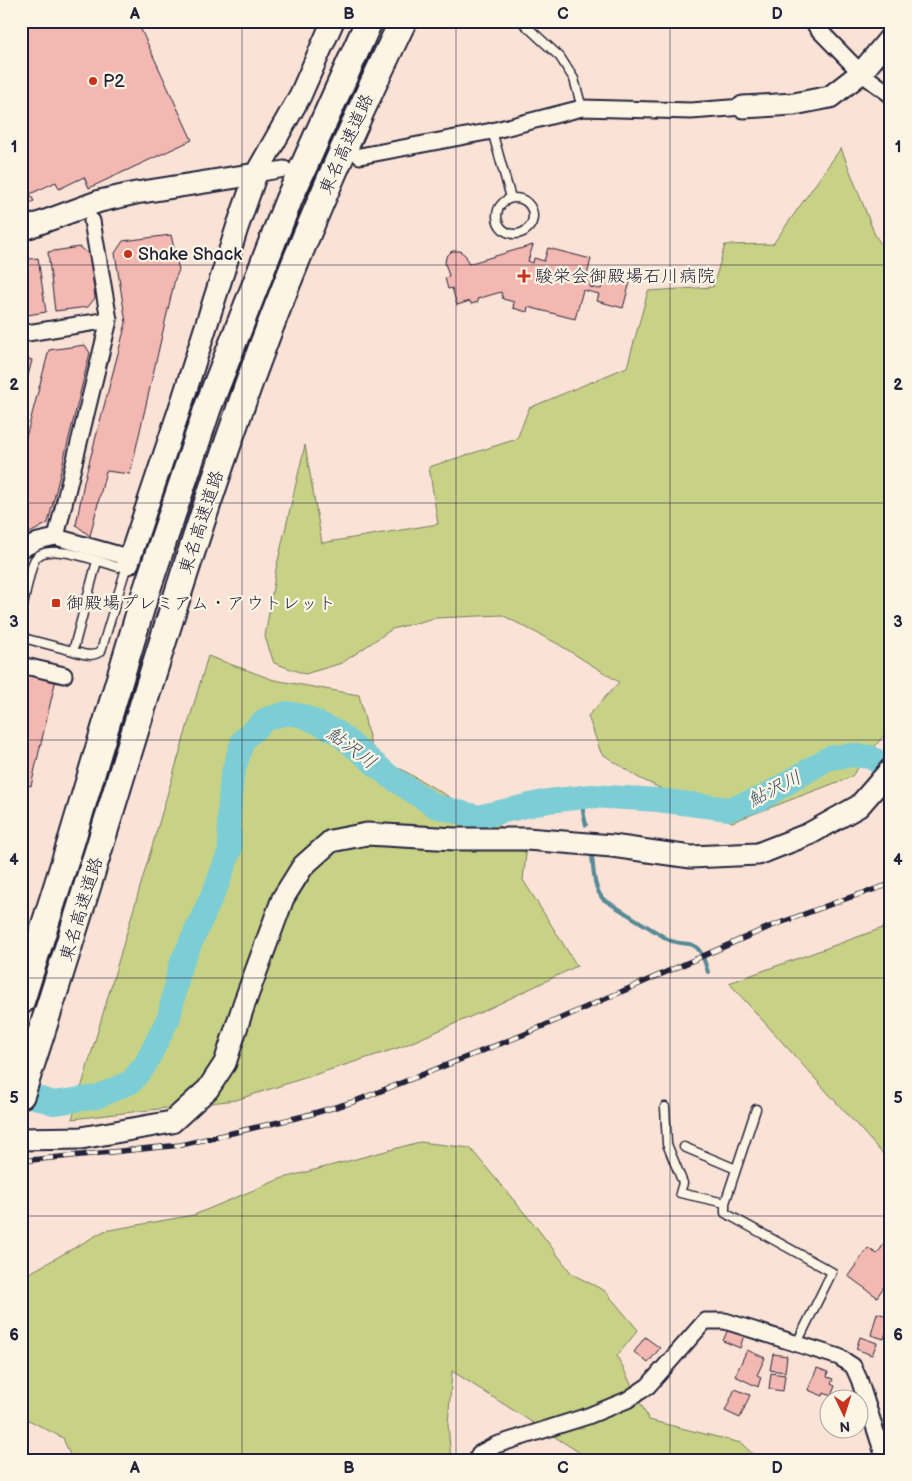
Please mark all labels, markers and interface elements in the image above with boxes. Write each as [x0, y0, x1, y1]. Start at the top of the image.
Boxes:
text: A [129, 5, 140, 24]
text: B [343, 5, 355, 24]
text: C [557, 5, 569, 24]
text: D [771, 5, 783, 24]
place label: P2 [103, 71, 125, 92]
marker: P2 [87, 75, 99, 87]
street label: 東名高速道路 [315, 91, 378, 198]
text: 1 [11, 138, 17, 157]
text: 1 [895, 138, 901, 157]
place label: Shake Shack [138, 244, 242, 265]
marker: Shake Shack [122, 248, 134, 260]
place label: 駿栄会御殿場石川病院 [535, 266, 715, 287]
marker: 駿栄会御殿場石川病院 [517, 269, 531, 283]
text: 2 [9, 376, 19, 395]
text: 2 [893, 376, 903, 395]
street label: 東名高速道路 [175, 468, 228, 577]
place label: 御殿場プレミアム・アウトレット [66, 593, 336, 614]
marker: 御殿場プレミアム・アウトレット [50, 597, 62, 609]
text: 3 [9, 613, 19, 632]
text: 3 [893, 613, 903, 632]
water label: 鮎沢川 [321, 722, 381, 775]
water label: 鮎沢川 [744, 766, 805, 813]
text: 4 [9, 851, 19, 870]
text: 4 [893, 851, 903, 870]
street label: 東名高速道路 [56, 854, 107, 964]
text: 5 [9, 1089, 19, 1108]
text: 5 [893, 1089, 903, 1108]
text: 6 [9, 1326, 19, 1345]
text: 6 [893, 1326, 903, 1345]
north arrow [820, 1388, 870, 1438]
text: N [839, 1418, 851, 1435]
text: A [129, 1459, 140, 1478]
text: B [343, 1459, 355, 1478]
text: C [557, 1459, 569, 1478]
text: D [771, 1459, 783, 1478]

